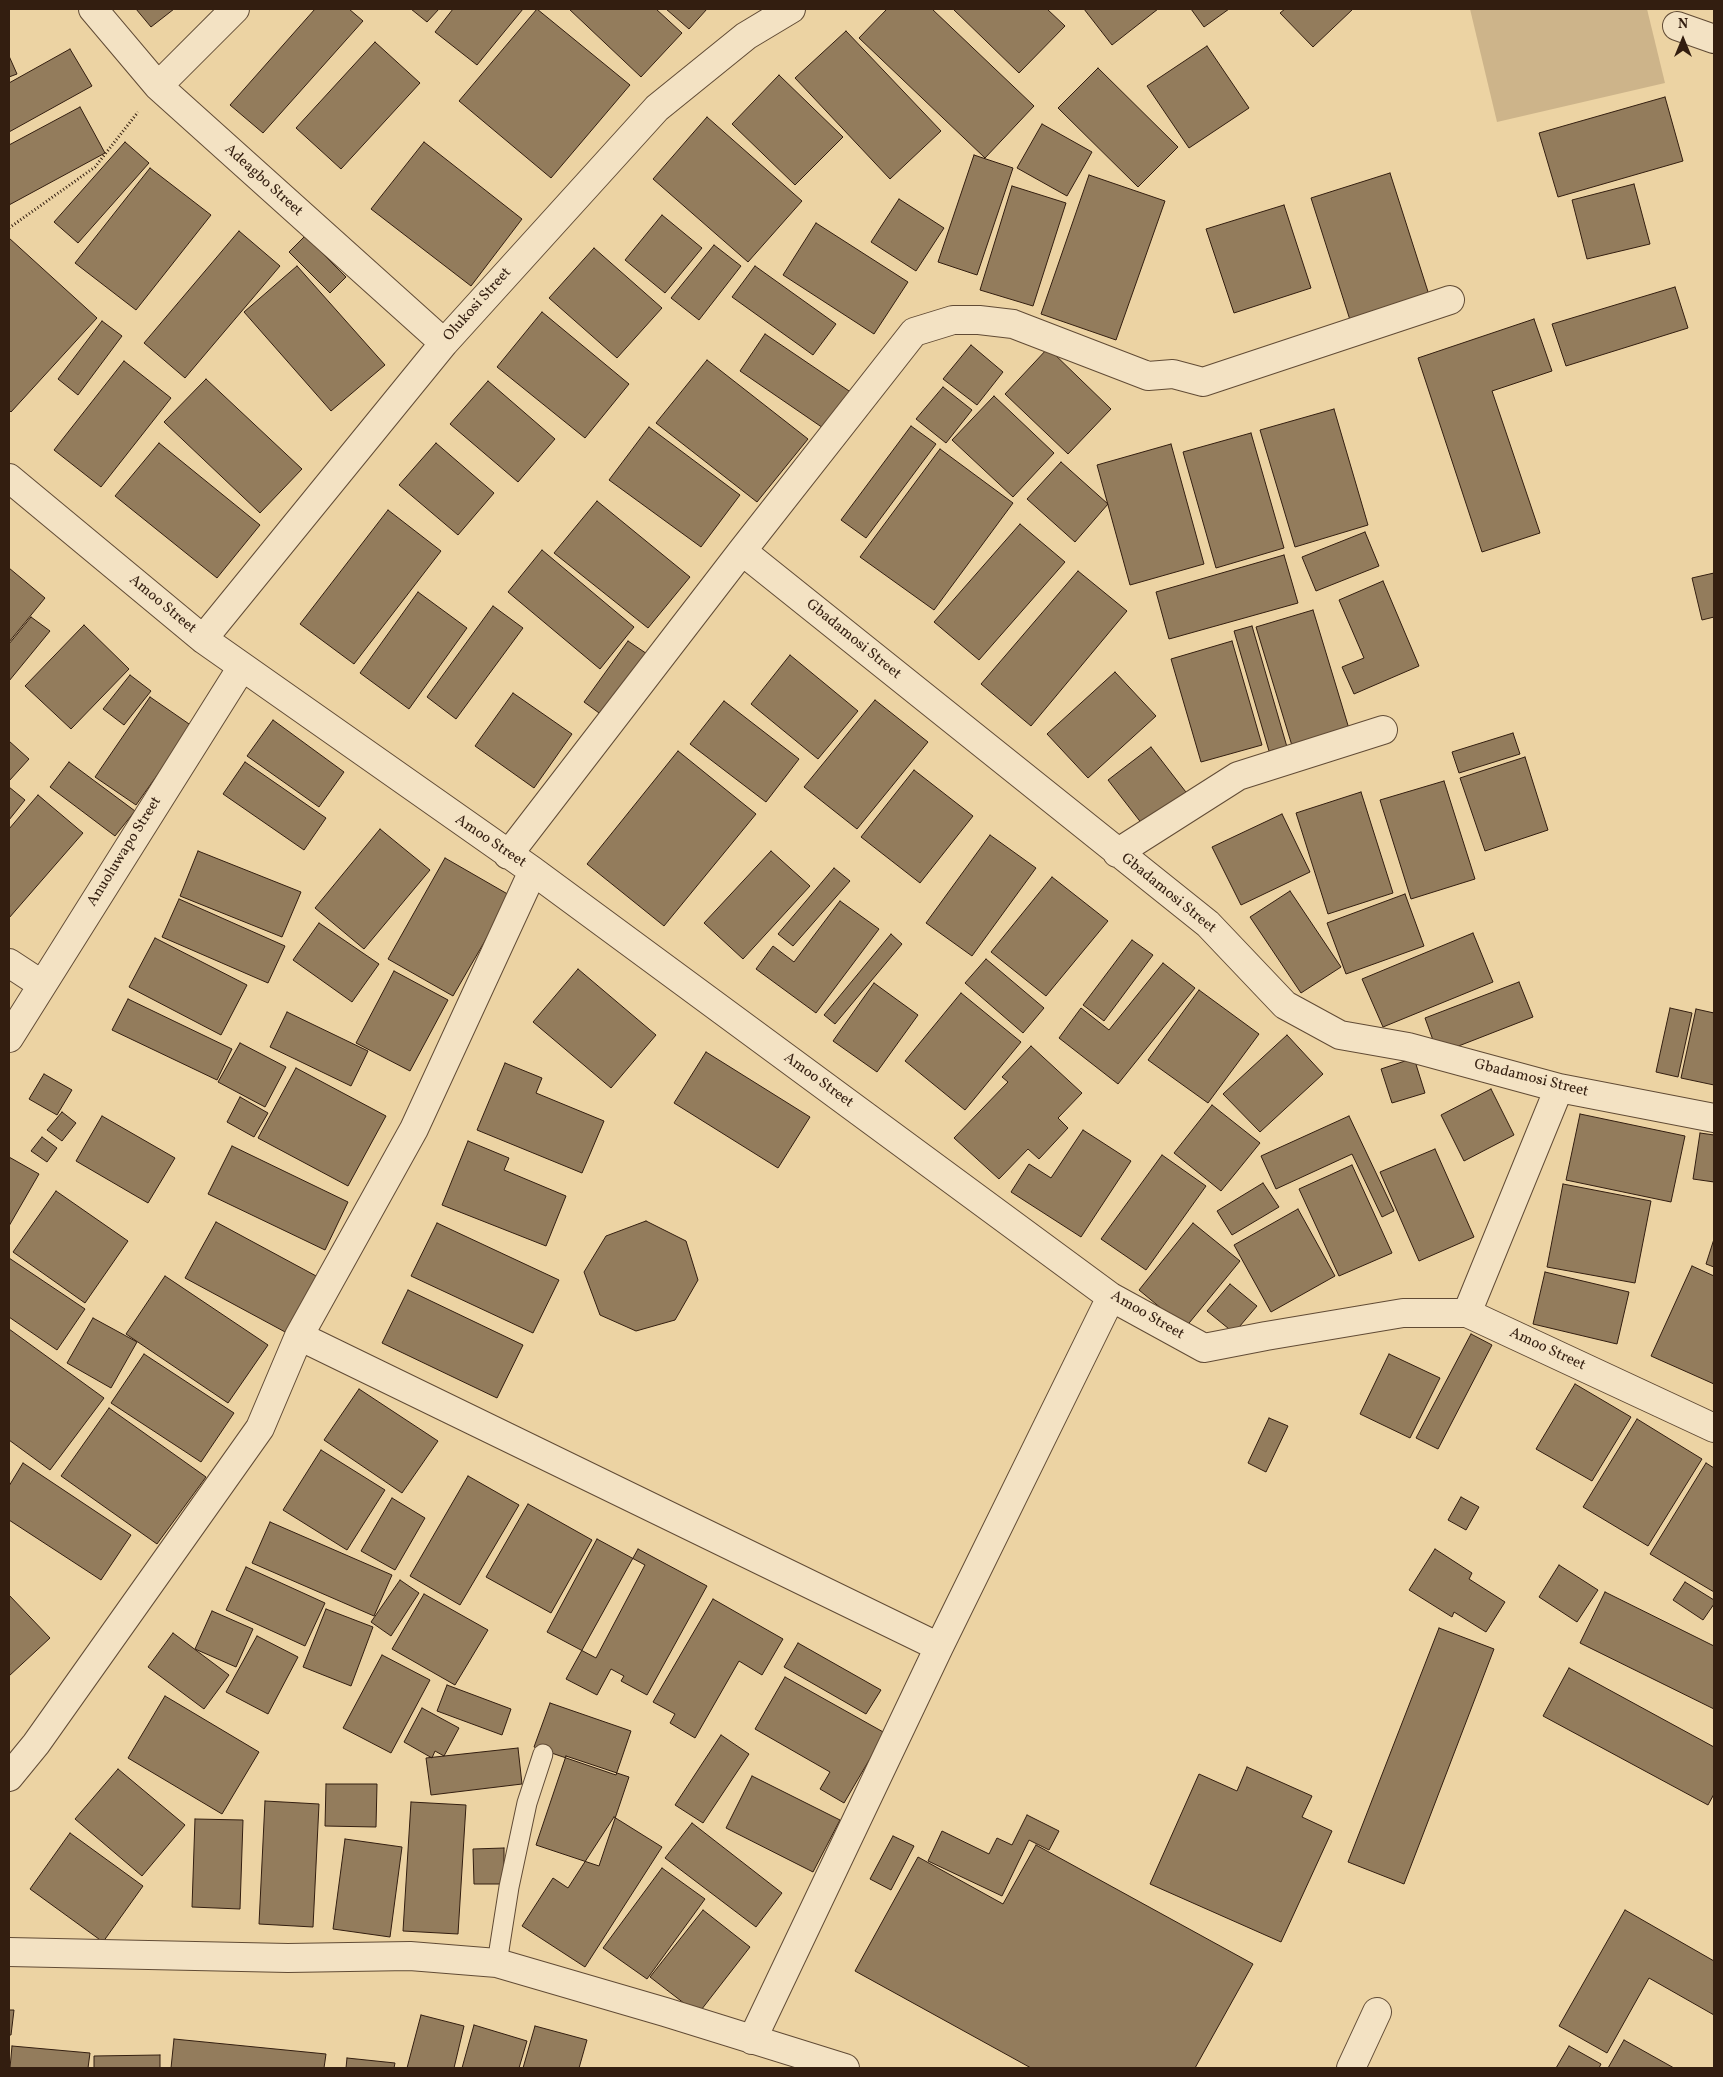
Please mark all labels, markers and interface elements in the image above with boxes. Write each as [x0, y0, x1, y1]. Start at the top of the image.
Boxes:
north arrow [1658, 15, 1708, 65]
text: N [1678, 15, 1688, 34]
street label: Adeagbo Street [220, 141, 306, 221]
street label: Olukosi Street [440, 264, 516, 346]
street label: Amoo Street [125, 572, 199, 638]
street label: Gbadamosi Street [802, 596, 904, 684]
street label: Anuoluwapo Street [84, 794, 166, 910]
street label: Amoo Street [451, 812, 529, 872]
street label: Gbadamosi Street [1117, 850, 1219, 938]
street label: Amoo Street [779, 1050, 857, 1112]
street label: Gbadamosi Street [1472, 1056, 1590, 1102]
street label: Amoo Street [1107, 1288, 1187, 1344]
street label: Amoo Street [1506, 1324, 1588, 1376]

